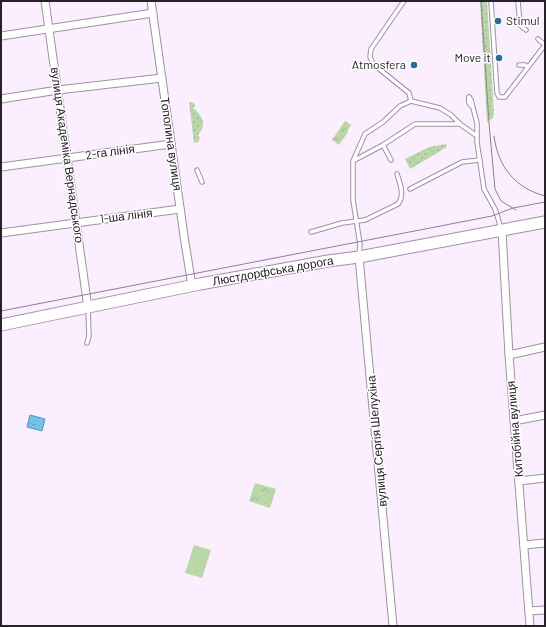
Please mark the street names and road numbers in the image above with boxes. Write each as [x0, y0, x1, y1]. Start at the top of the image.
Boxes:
street label: вулиця Академіка Вернадського [48, 66, 87, 244]
street label: Тополина вулиця [158, 96, 185, 192]
street label: 2-га лінія [84, 141, 135, 161]
street label: 1-ша лінія [99, 205, 153, 225]
street label: Люстдорфська дорога [211, 252, 335, 289]
street label: вулиця Сергія Шелухіна [363, 375, 390, 507]
street label: Китобійна вулиця [503, 380, 526, 478]

